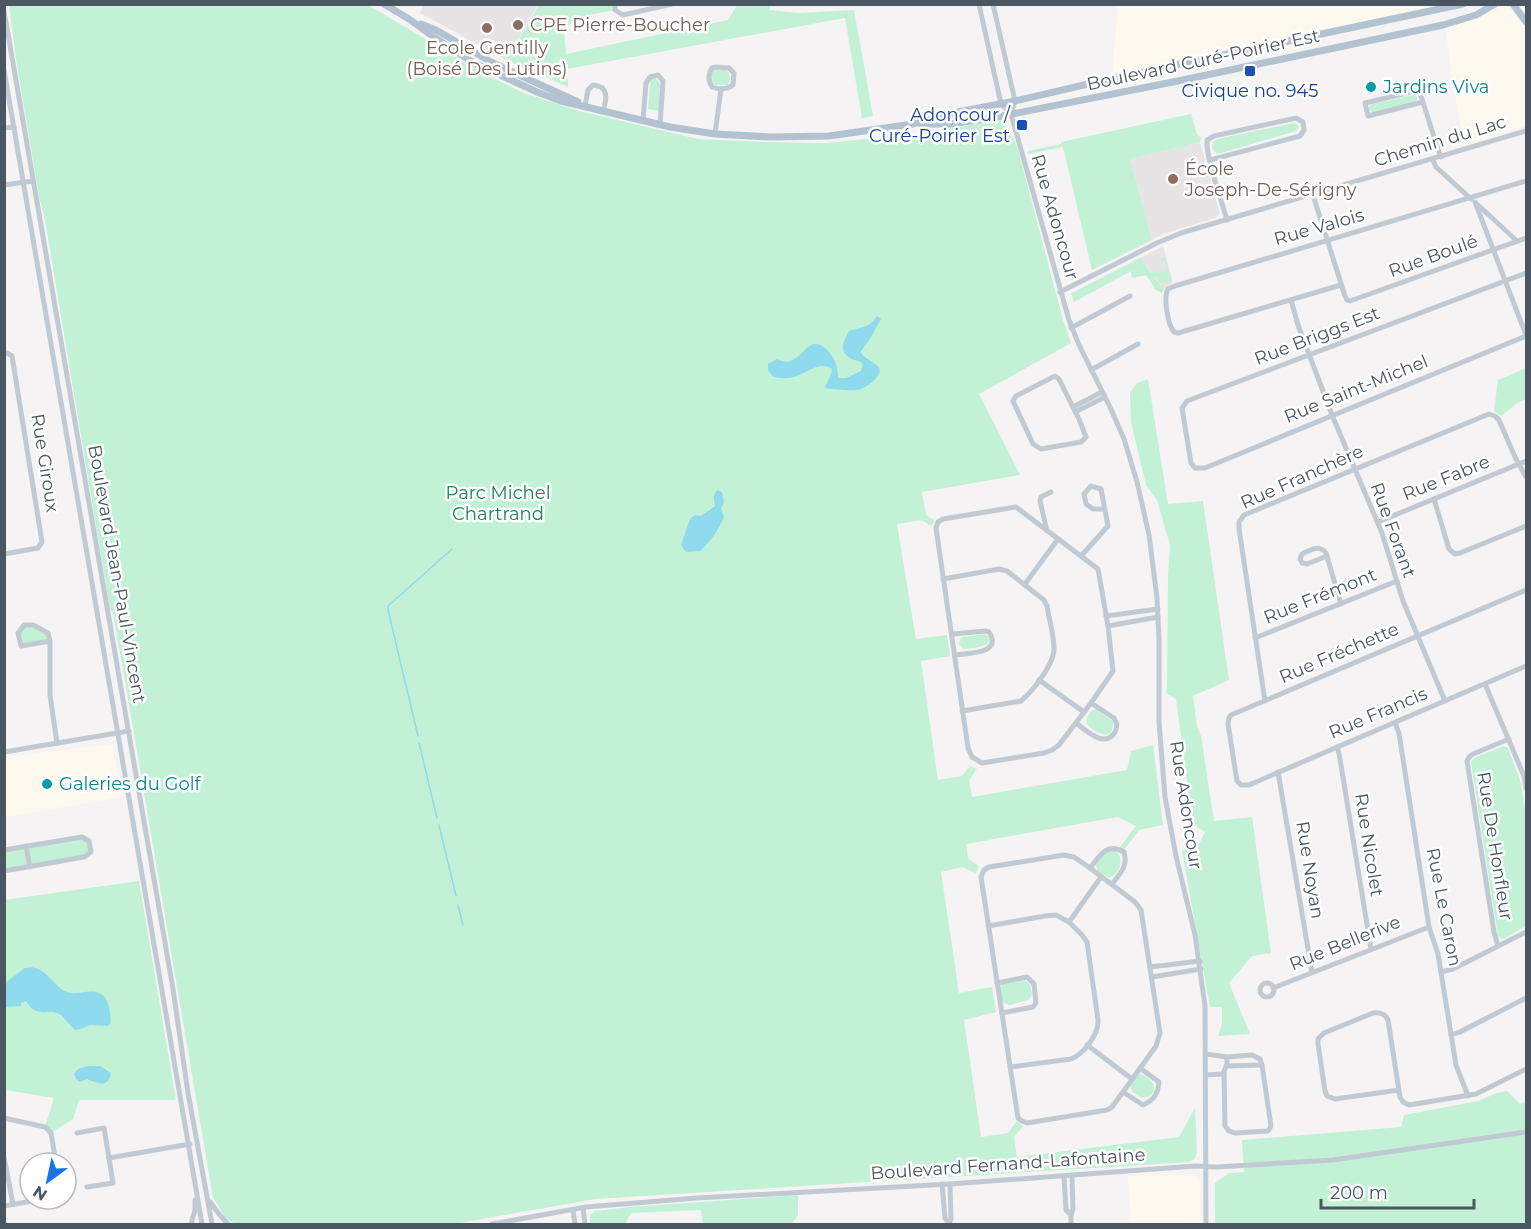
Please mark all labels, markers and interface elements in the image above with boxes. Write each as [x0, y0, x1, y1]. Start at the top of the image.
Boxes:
place label: CPE Pierre-Boucher [530, 14, 710, 36]
marker: CPE Pierre-Boucher [511, 18, 525, 32]
marker: Ecole Gentilly (Boisé Des Lutins) [480, 21, 494, 35]
street label: Boulevard Curé-Poirier Est [1085, 25, 1321, 95]
place label: Ecole Gentilly (Boisé Des Lutins) [407, 37, 567, 80]
marker: Civique no. 945 [1243, 64, 1257, 78]
place label: Jardins Viva [1382, 76, 1489, 98]
place label: Civique no. 945 [1182, 80, 1318, 102]
marker: Jardins Viva [1364, 80, 1378, 94]
place label: Adoncour / Curé-Poirier Est [869, 104, 1011, 147]
street label: Chemin du Lac [1371, 110, 1509, 172]
marker: Adoncour / Curé-Poirier Est [1015, 118, 1029, 132]
street label: Rue Adoncour [1027, 152, 1083, 282]
place label: École Joseph-De-Sérigny [1184, 158, 1357, 201]
marker: École Joseph-De-Sérigny [1166, 172, 1180, 186]
street label: Rue Valois [1271, 204, 1367, 250]
street label: Rue Boulé [1385, 230, 1481, 282]
street label: Rue Briggs Est [1251, 302, 1383, 370]
street label: Rue Saint-Michel [1281, 350, 1431, 428]
street label: Rue Giroux [26, 412, 64, 514]
street label: Rue Franchère [1237, 440, 1367, 514]
street label: Boulevard Jean-Paul-Vincent [83, 443, 151, 705]
street label: Rue Fabre [1399, 450, 1493, 506]
street label: Rue Forant [1366, 479, 1420, 581]
park label: Parc Michel Chartrand [445, 482, 551, 525]
street label: Rue Frémont [1260, 563, 1380, 629]
street label: Rue Fréchette [1276, 618, 1402, 688]
street label: Rue Francis [1325, 682, 1431, 744]
street label: Rue Adoncour [1165, 739, 1207, 871]
street label: Rue De Honfleur [1472, 770, 1518, 922]
place label: Galeries du Golf [59, 773, 202, 795]
marker: Galeries du Golf [40, 777, 54, 791]
street label: Rue Nicolet [1350, 792, 1388, 898]
street label: Rue Noyan [1291, 820, 1329, 920]
street label: Rue Le Caron [1422, 846, 1466, 968]
street label: Rue Bellerive [1286, 911, 1404, 975]
street label: Boulevard Fernand-Lafontaine [870, 1143, 1146, 1185]
north arrow [18, 1151, 78, 1211]
scale bar [1321, 1172, 1474, 1210]
text: N [30, 1182, 51, 1205]
text: 200 m [1330, 1182, 1388, 1204]

